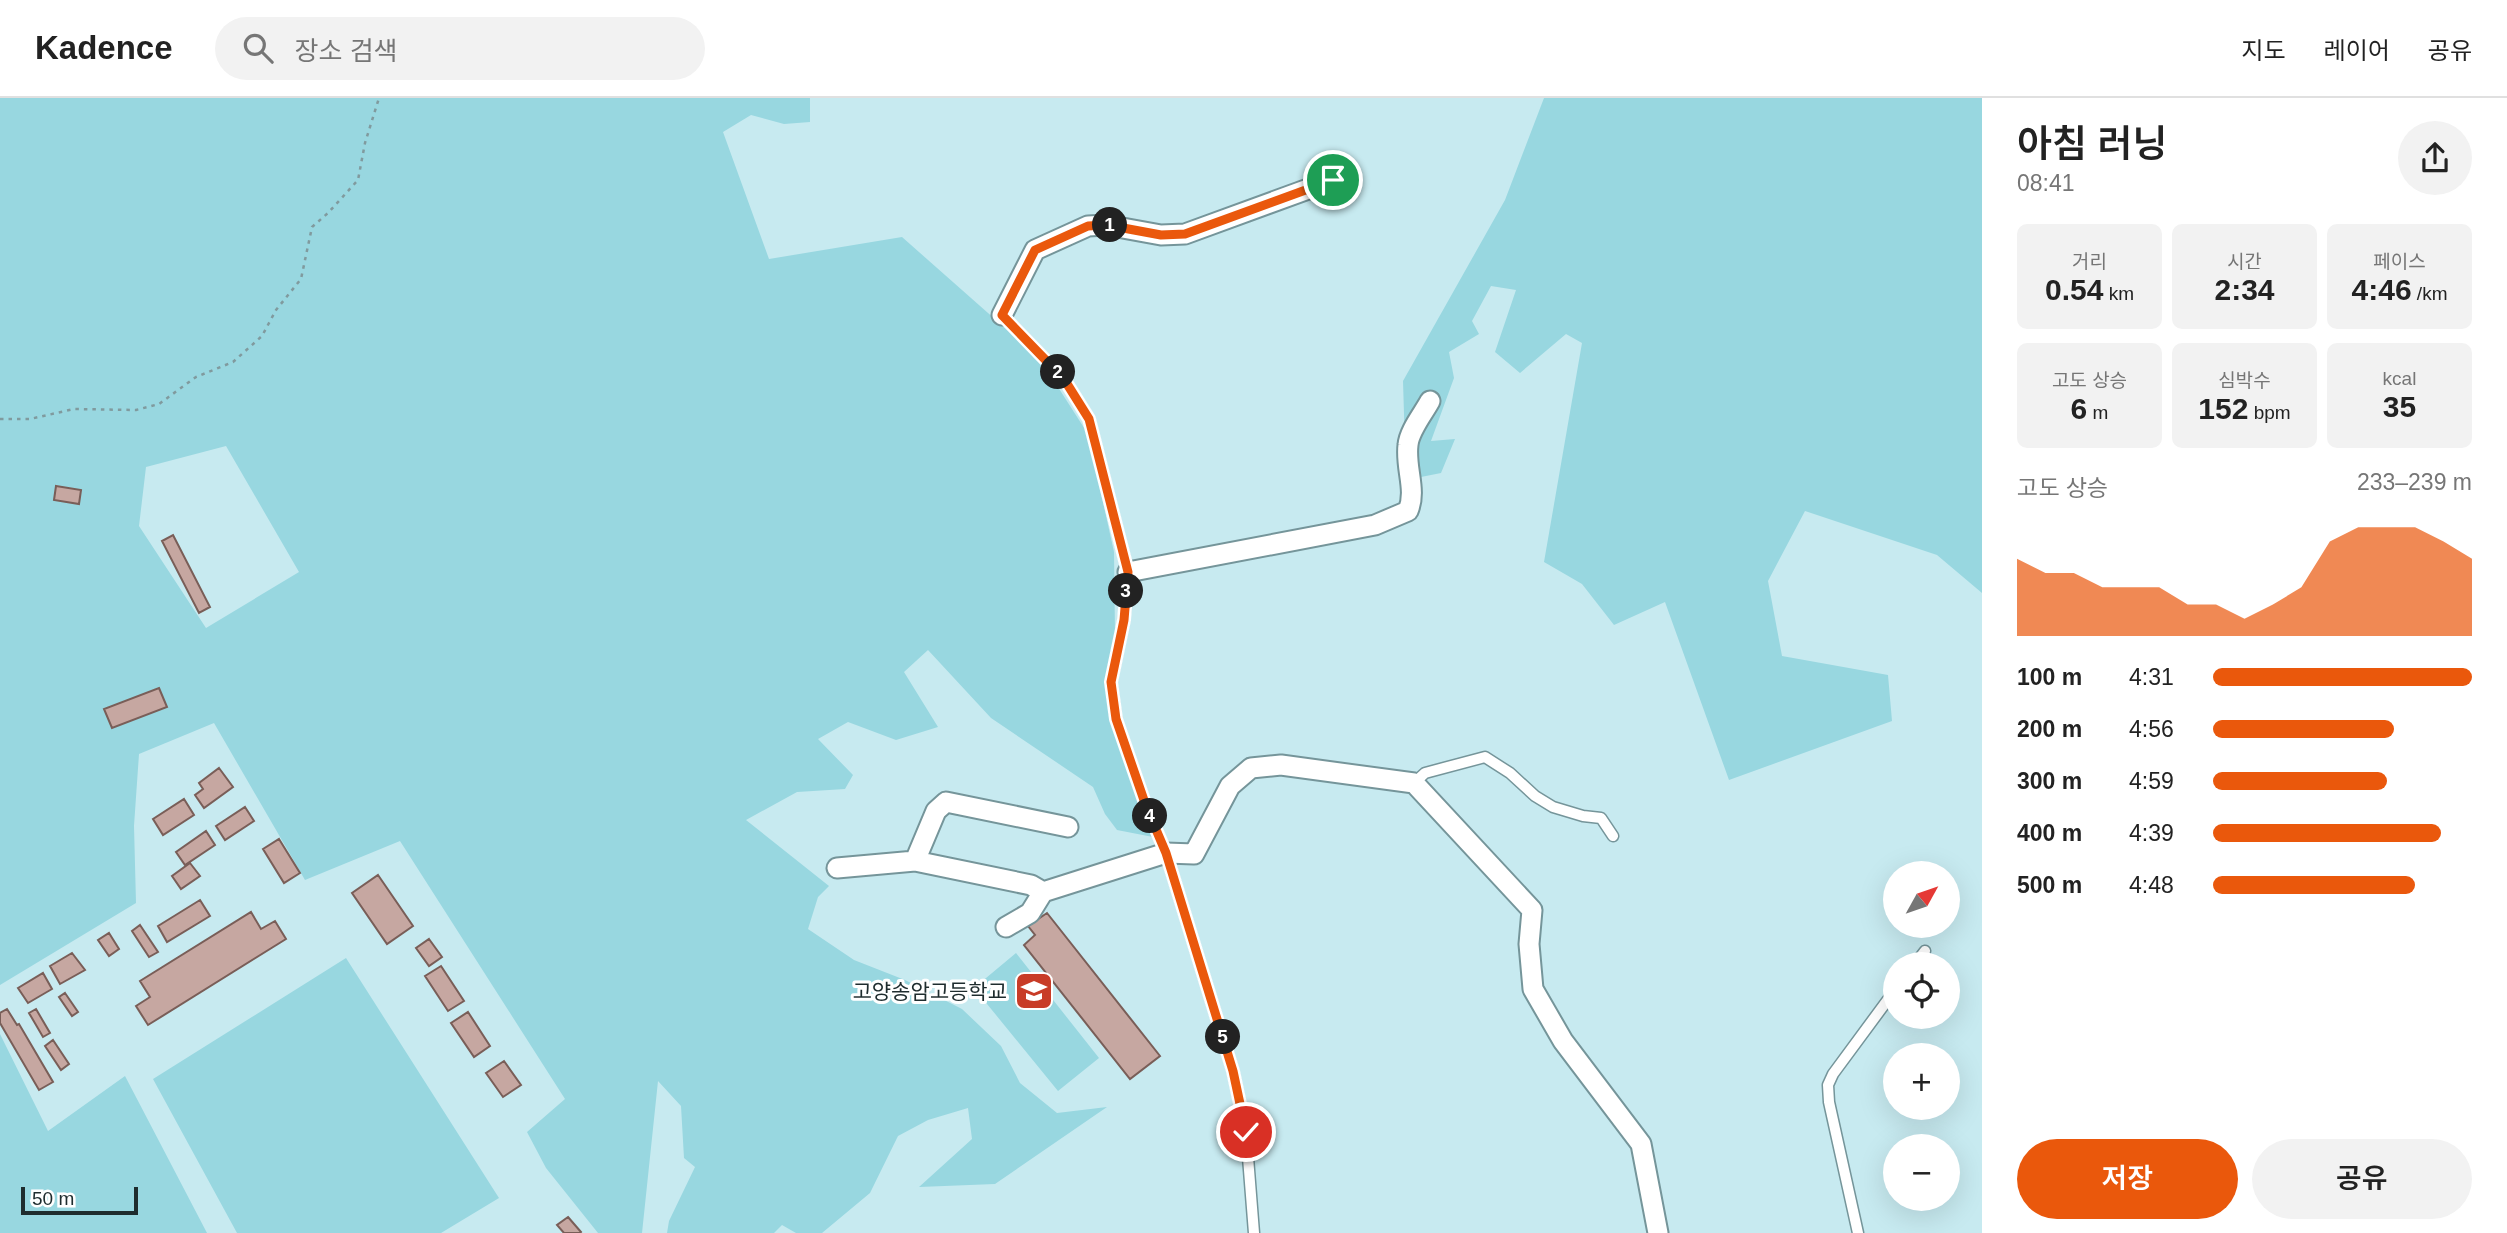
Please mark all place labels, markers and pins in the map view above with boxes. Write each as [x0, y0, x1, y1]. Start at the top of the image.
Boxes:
pin [1303, 150, 1363, 210]
pin: 1 [1092, 208, 1128, 242]
pin: 2 [1040, 354, 1076, 390]
pin: 3 [1108, 574, 1144, 608]
pin: 4 [1132, 798, 1168, 834]
school or university icon: 고양송암고등학교 [1013, 970, 1055, 1012]
place label: 고양송암고등학교 [852, 980, 1007, 1003]
pin: 5 [1206, 1020, 1240, 1054]
pin [1216, 1102, 1276, 1162]

